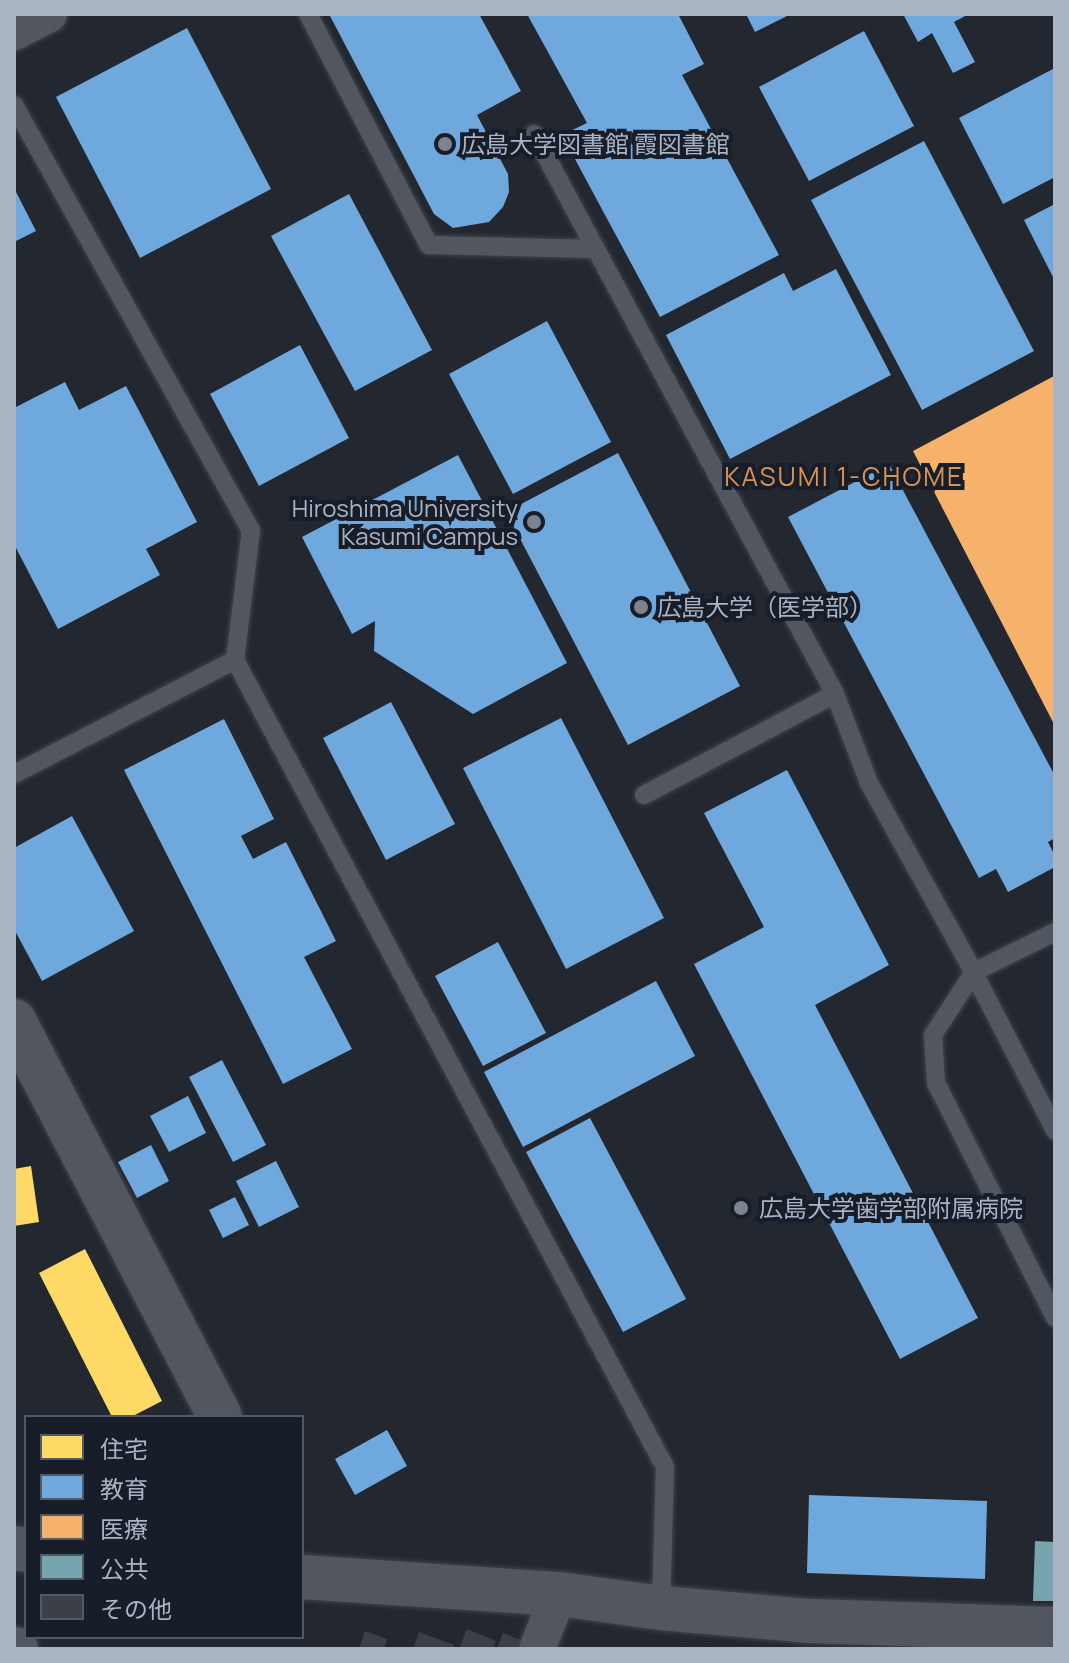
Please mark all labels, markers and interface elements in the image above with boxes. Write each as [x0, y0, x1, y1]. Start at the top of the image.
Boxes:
place label: 広島大学図書館 霞図書館 [461, 130, 730, 158]
marker: 広島大学図書館 霞図書館 [436, 135, 454, 153]
district label: KASUMI 1-CHOME [724, 461, 964, 493]
place label: Hiroshima University Kasumi Campus [292, 494, 518, 550]
marker: Hiroshima University Kasumi Campus [525, 513, 543, 531]
place label: 広島大学（医学部） [657, 593, 873, 621]
marker: 広島大学（医学部） [632, 598, 650, 616]
place label: 広島大学歯学部附属病院 [759, 1194, 1023, 1222]
marker: 広島大学歯学部附属病院 [730, 1197, 752, 1219]
legend [24, 1415, 304, 1639]
text: 住宅 [100, 1432, 148, 1465]
text: 教育 [100, 1472, 148, 1505]
text: 医療 [100, 1512, 148, 1545]
text: 公共 [100, 1552, 148, 1585]
text: その他 [100, 1592, 172, 1625]

